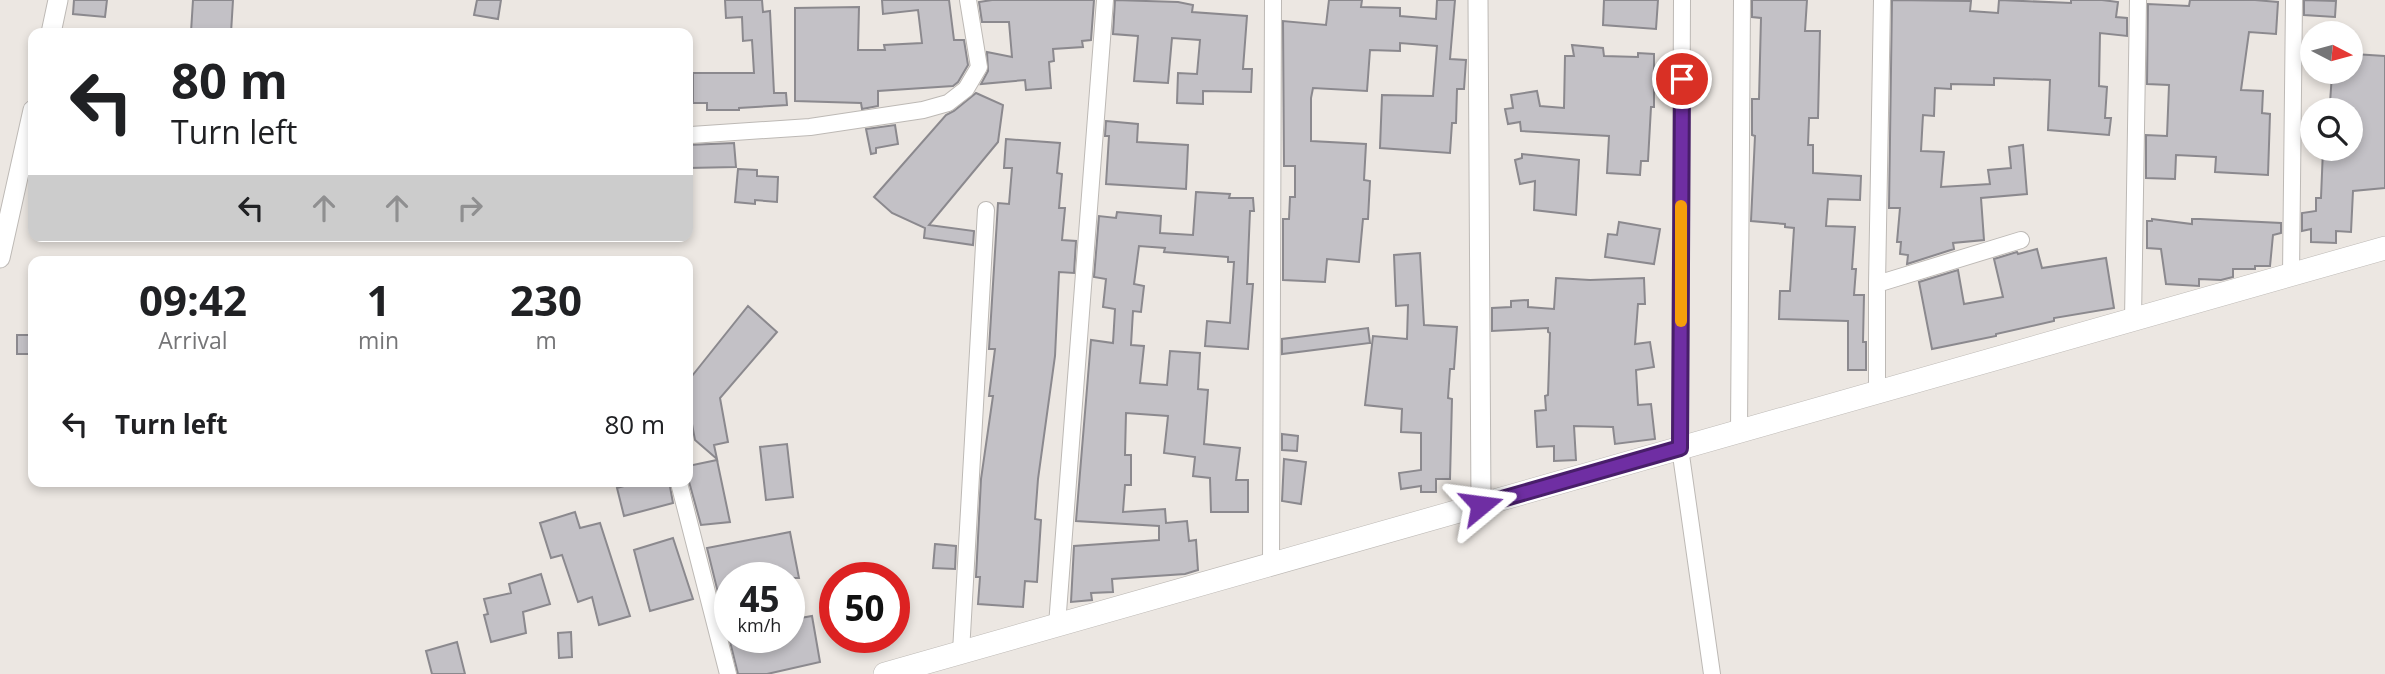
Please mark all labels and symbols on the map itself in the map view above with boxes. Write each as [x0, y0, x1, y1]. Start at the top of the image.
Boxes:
north arrow [2300, 21, 2362, 84]
pin [1652, 49, 1712, 109]
position arrow [1444, 468, 1518, 542]
speed limit sign: 50 [819, 562, 910, 653]

